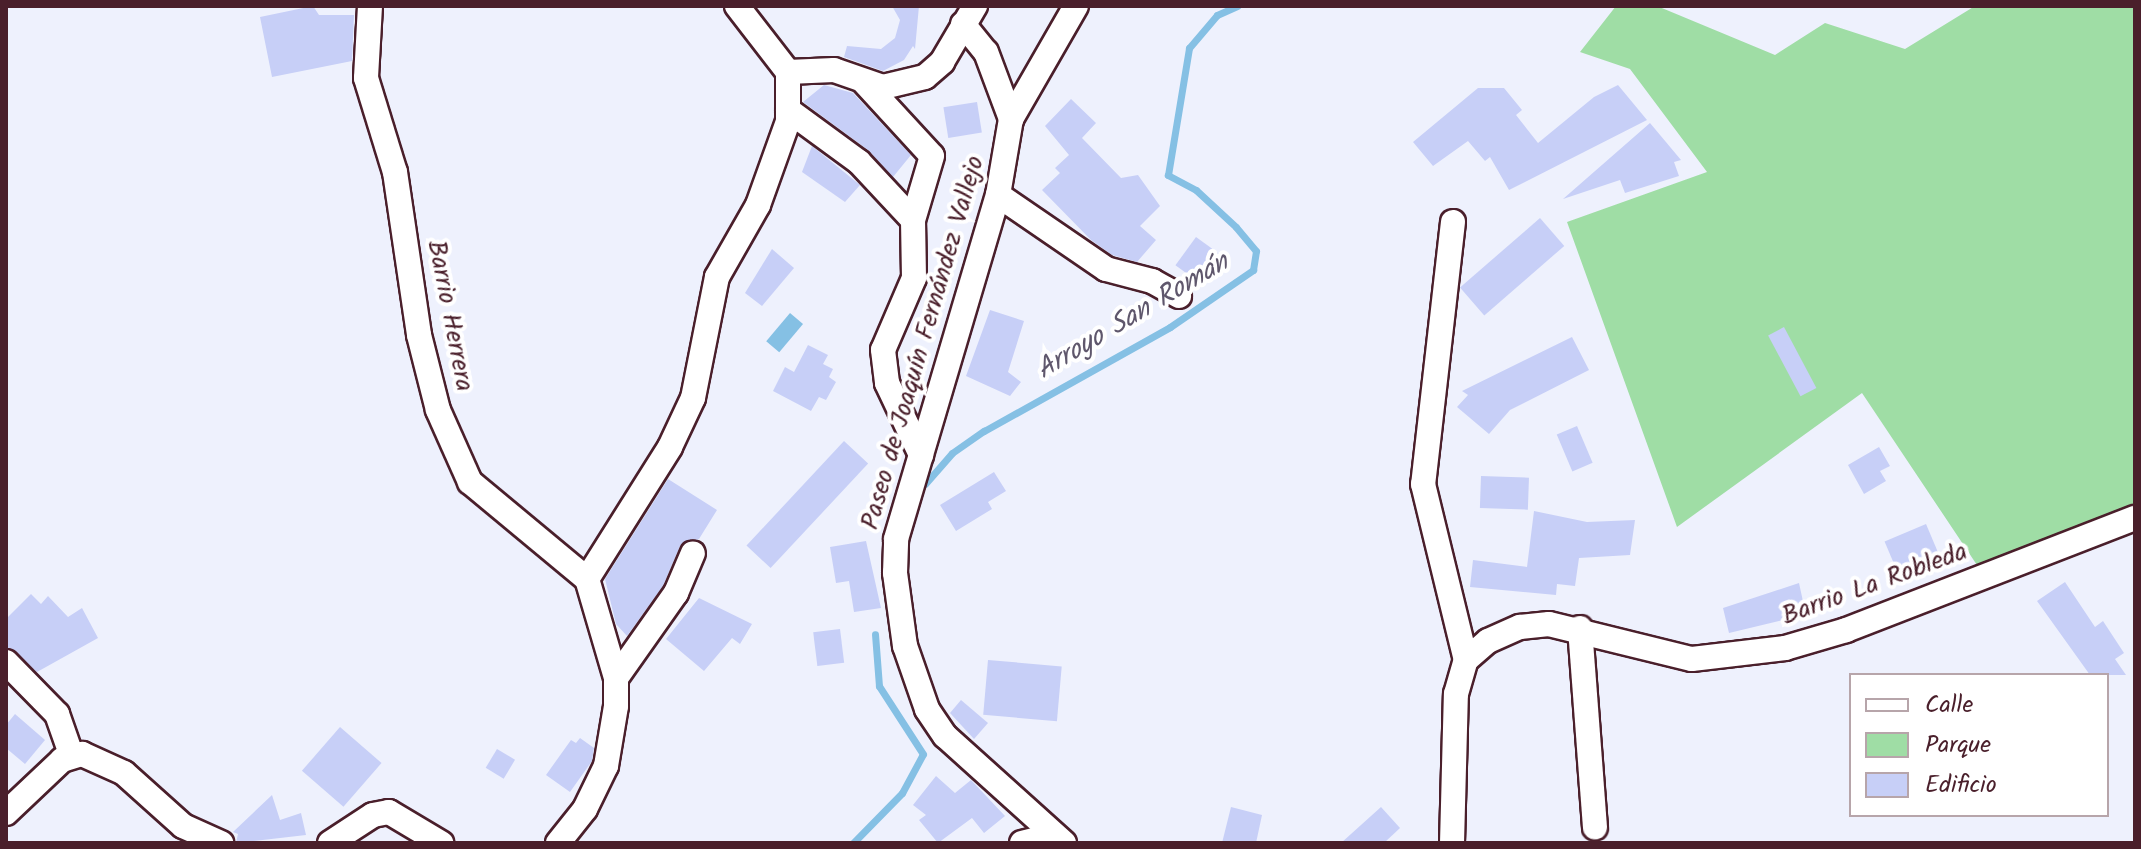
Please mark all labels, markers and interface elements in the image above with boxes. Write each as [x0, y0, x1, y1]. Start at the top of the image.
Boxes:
street label: Paseo de Joaquín Fernández Vallejo [856, 153, 992, 533]
street label: Barrio Herrera [419, 238, 479, 394]
water label: Arroyo San Román [1031, 246, 1235, 388]
street label: Barrio La Robleda [1778, 537, 1972, 633]
legend [1849, 673, 2109, 817]
text: Calle [1925, 686, 1973, 725]
text: Parque [1925, 726, 1991, 765]
text: Edificio [1925, 766, 1997, 805]

